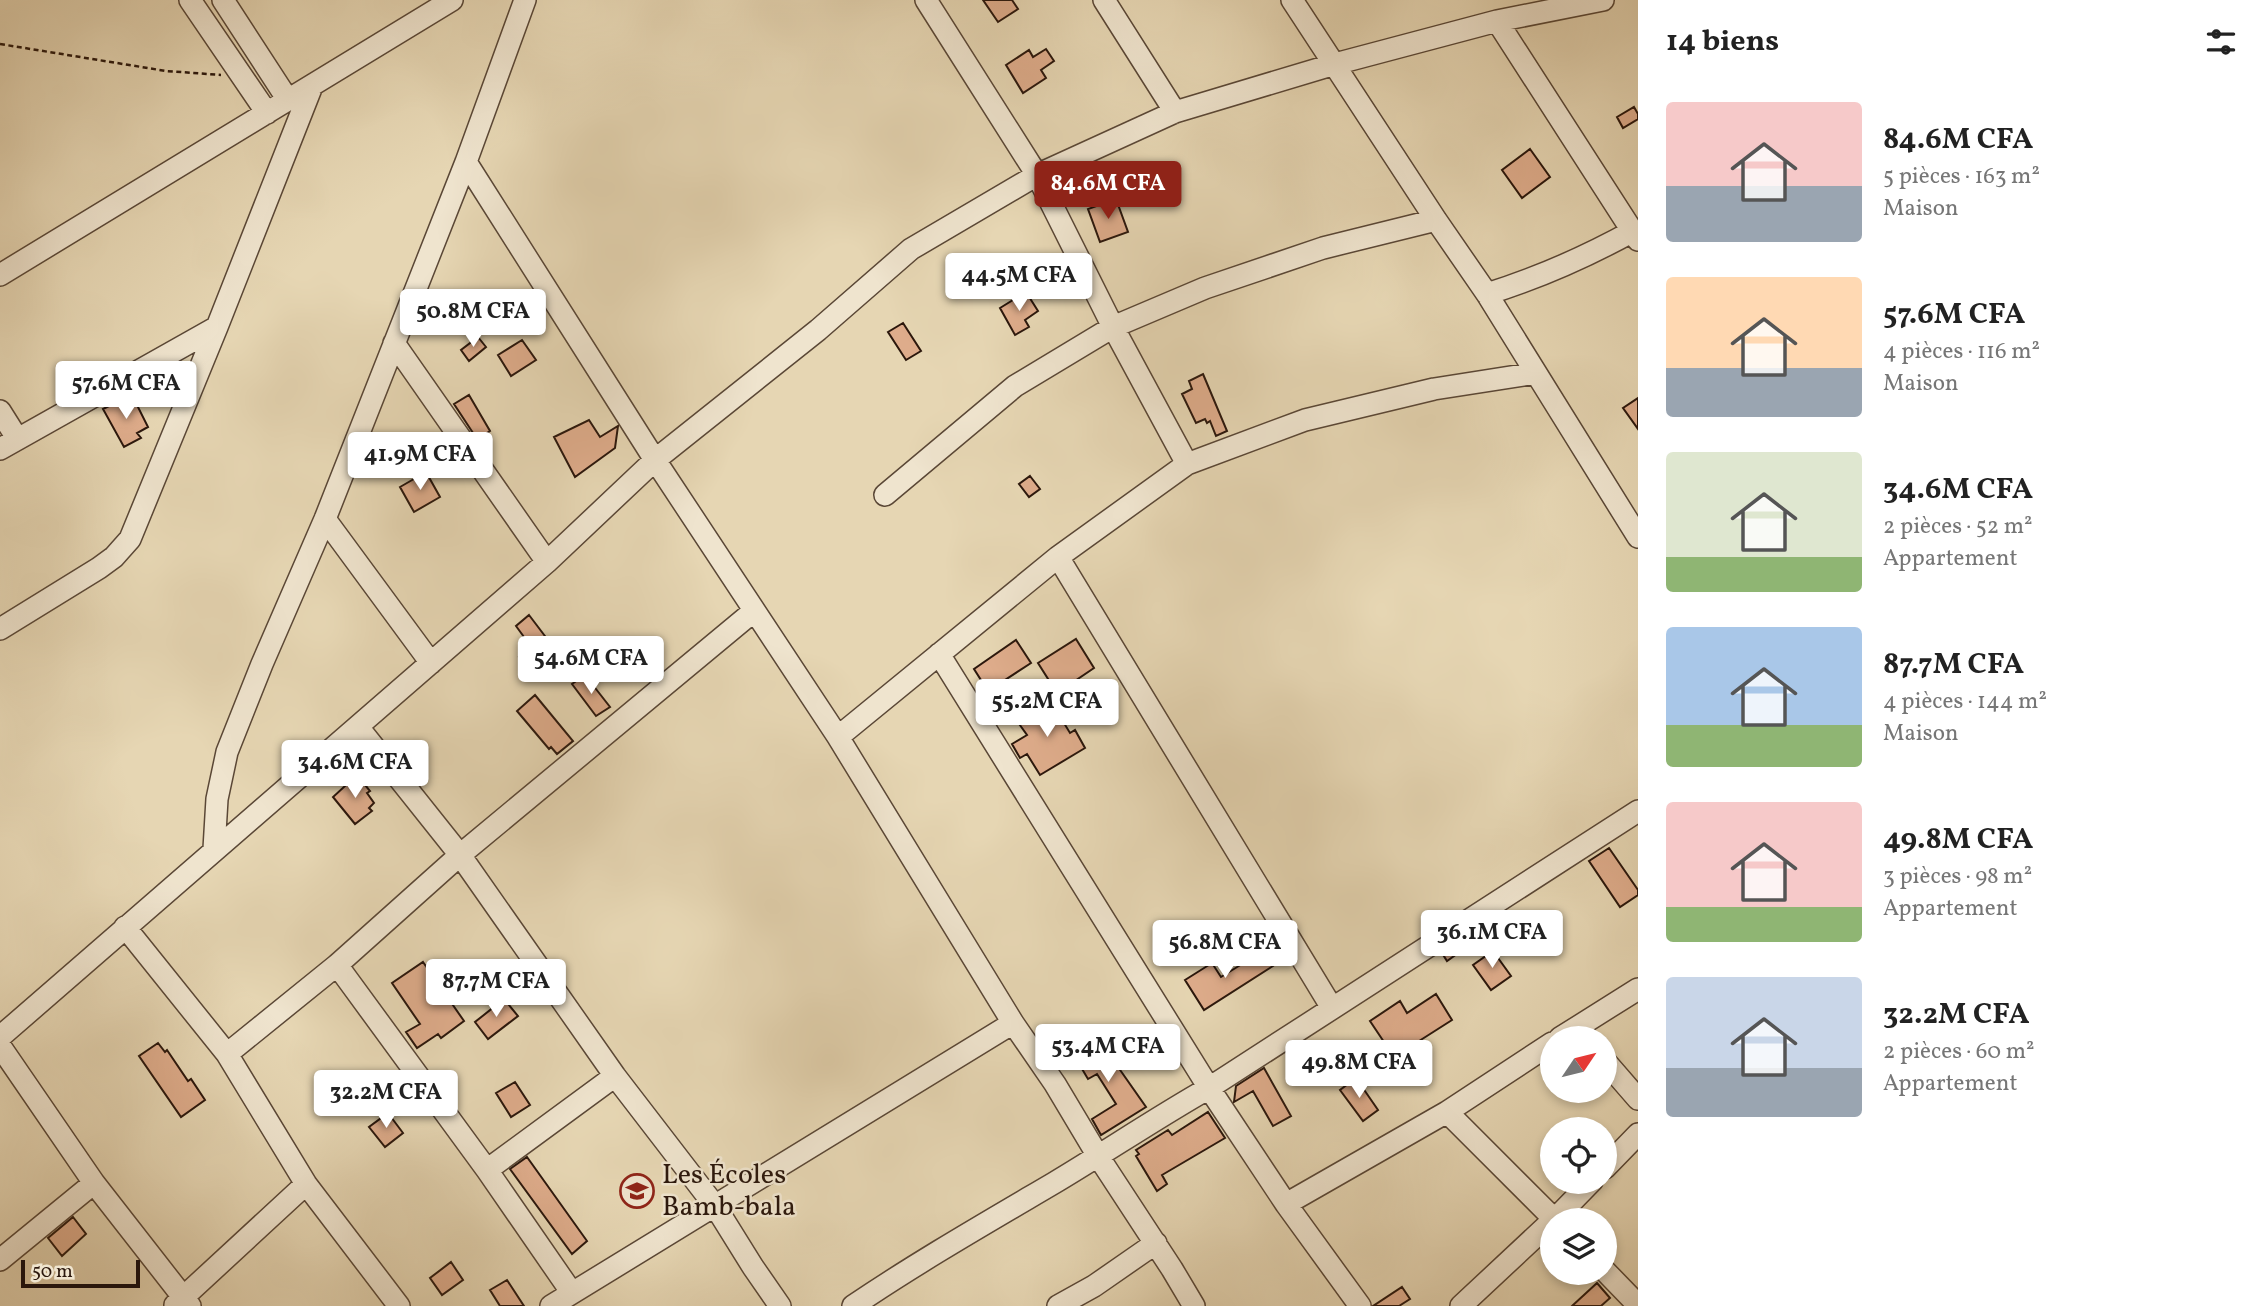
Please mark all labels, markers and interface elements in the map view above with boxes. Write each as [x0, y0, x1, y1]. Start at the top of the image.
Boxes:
text: 14 biens [1666, 21, 1779, 63]
icon: filters [2202, 23, 2240, 61]
text: 84.6M CFA [1883, 119, 2033, 161]
icon: home [1722, 130, 1806, 214]
text: 5 pièces · 163 m² [1883, 161, 2040, 193]
pin: 84.6M CFA [1028, 162, 1188, 221]
text: 84.6M CFA [1050, 168, 1166, 200]
text: Maison [1883, 193, 1959, 225]
pin: 44.5M CFA [939, 254, 1099, 313]
text: 44.5M CFA [961, 260, 1077, 292]
pin: 50.8M CFA [393, 290, 553, 349]
text: 57.6M CFA [1883, 294, 2025, 336]
text: 50.8M CFA [416, 296, 530, 328]
icon: home [1722, 305, 1806, 389]
text: 4 pièces · 116 m² [1883, 336, 2040, 368]
pin: 57.6M CFA [46, 362, 206, 421]
text: 57.6M CFA [71, 368, 181, 400]
text: Maison [1883, 368, 1959, 400]
pin: 41.9M CFA [340, 433, 500, 492]
text: 41.9M CFA [364, 439, 476, 471]
text: 34.6M CFA [1883, 469, 2033, 511]
icon: home [1722, 480, 1806, 564]
text: 2 pièces · 52 m² [1883, 511, 2033, 543]
text: Appartement [1883, 543, 2018, 575]
pin: 54.6M CFA [511, 636, 671, 696]
text: 54.6M CFA [534, 643, 648, 675]
text: 87.7M CFA [1883, 644, 2024, 686]
icon: home [1722, 655, 1806, 739]
pin: 55.2M CFA [967, 680, 1127, 739]
text: 55.2M CFA [992, 686, 1102, 718]
text: 4 pièces · 144 m² [1883, 686, 2047, 718]
text: Maison [1883, 718, 1959, 750]
pin: 34.6M CFA [275, 740, 435, 800]
text: 34.6M CFA [298, 747, 412, 779]
text: 49.8M CFA [1883, 819, 2033, 861]
icon: home [1722, 830, 1806, 914]
text: 3 pièces · 98 m² [1883, 861, 2032, 893]
text: Appartement [1883, 893, 2018, 925]
pin: 36.1M CFA [1412, 911, 1572, 970]
text: 36.1M CFA [1437, 917, 1547, 949]
pin: 56.8M CFA [1145, 920, 1305, 980]
text: 56.8M CFA [1169, 927, 1281, 959]
pin: 87.7M CFA [416, 960, 576, 1019]
text: 87.7M CFA [442, 966, 550, 998]
text: 32.2M CFA [1883, 994, 2030, 1036]
icon: home [1722, 1005, 1806, 1089]
pin: 53.4M CFA [1028, 1024, 1188, 1084]
north arrow [1540, 1026, 1617, 1102]
map controls [1540, 1026, 1617, 1285]
text: 53.4M CFA [1051, 1031, 1165, 1063]
text: 2 pièces · 60 m² [1883, 1036, 2035, 1068]
pin: 49.8M CFA [1279, 1040, 1439, 1100]
text: 49.8M CFA [1301, 1047, 1417, 1079]
text: Appartement [1883, 1068, 2018, 1100]
pin: 32.2M CFA [306, 1070, 466, 1130]
text: 32.2M CFA [330, 1077, 442, 1109]
button: locate [1540, 1117, 1617, 1194]
place label: Les Écoles Bamb-bala [662, 1156, 796, 1227]
school or university icon: Les Écoles Bamb-bala [618, 1172, 656, 1210]
button: layers [1540, 1208, 1617, 1285]
scale bar [21, 1257, 140, 1289]
text: 50 m [32, 1259, 73, 1285]

